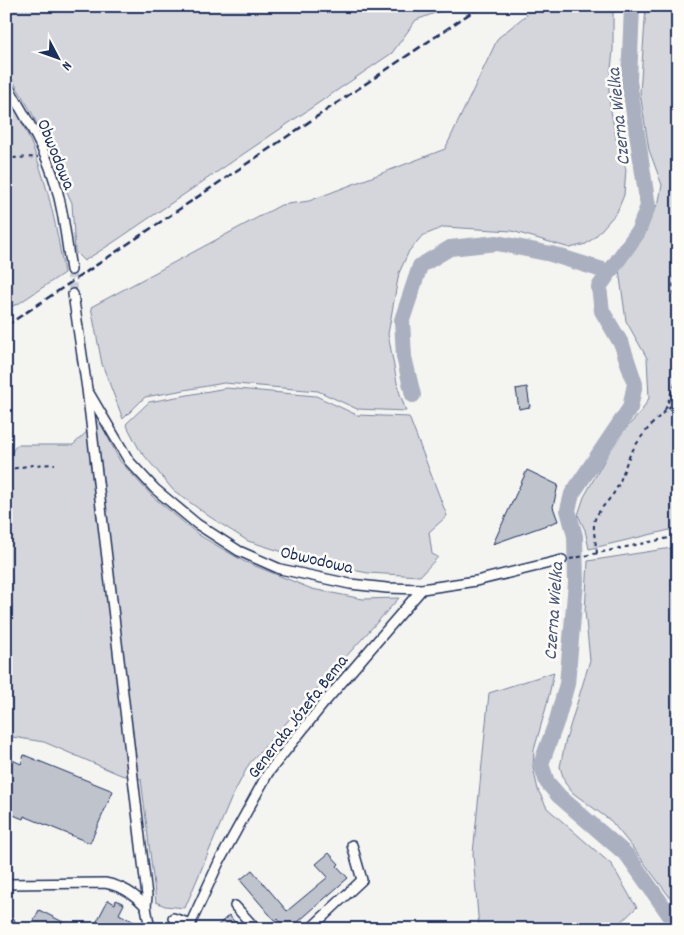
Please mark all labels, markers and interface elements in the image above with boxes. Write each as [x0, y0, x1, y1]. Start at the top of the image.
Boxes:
north arrow [32, 32, 82, 82]
text: N [56, 56, 76, 74]
water label: Czerna Wielka [602, 65, 639, 167]
street label: Obwodowa [29, 116, 80, 195]
street label: Obwodowa [277, 541, 356, 582]
water label: Czerna Wielka [539, 560, 572, 661]
street label: Generała Józefa Bema [243, 650, 356, 785]

